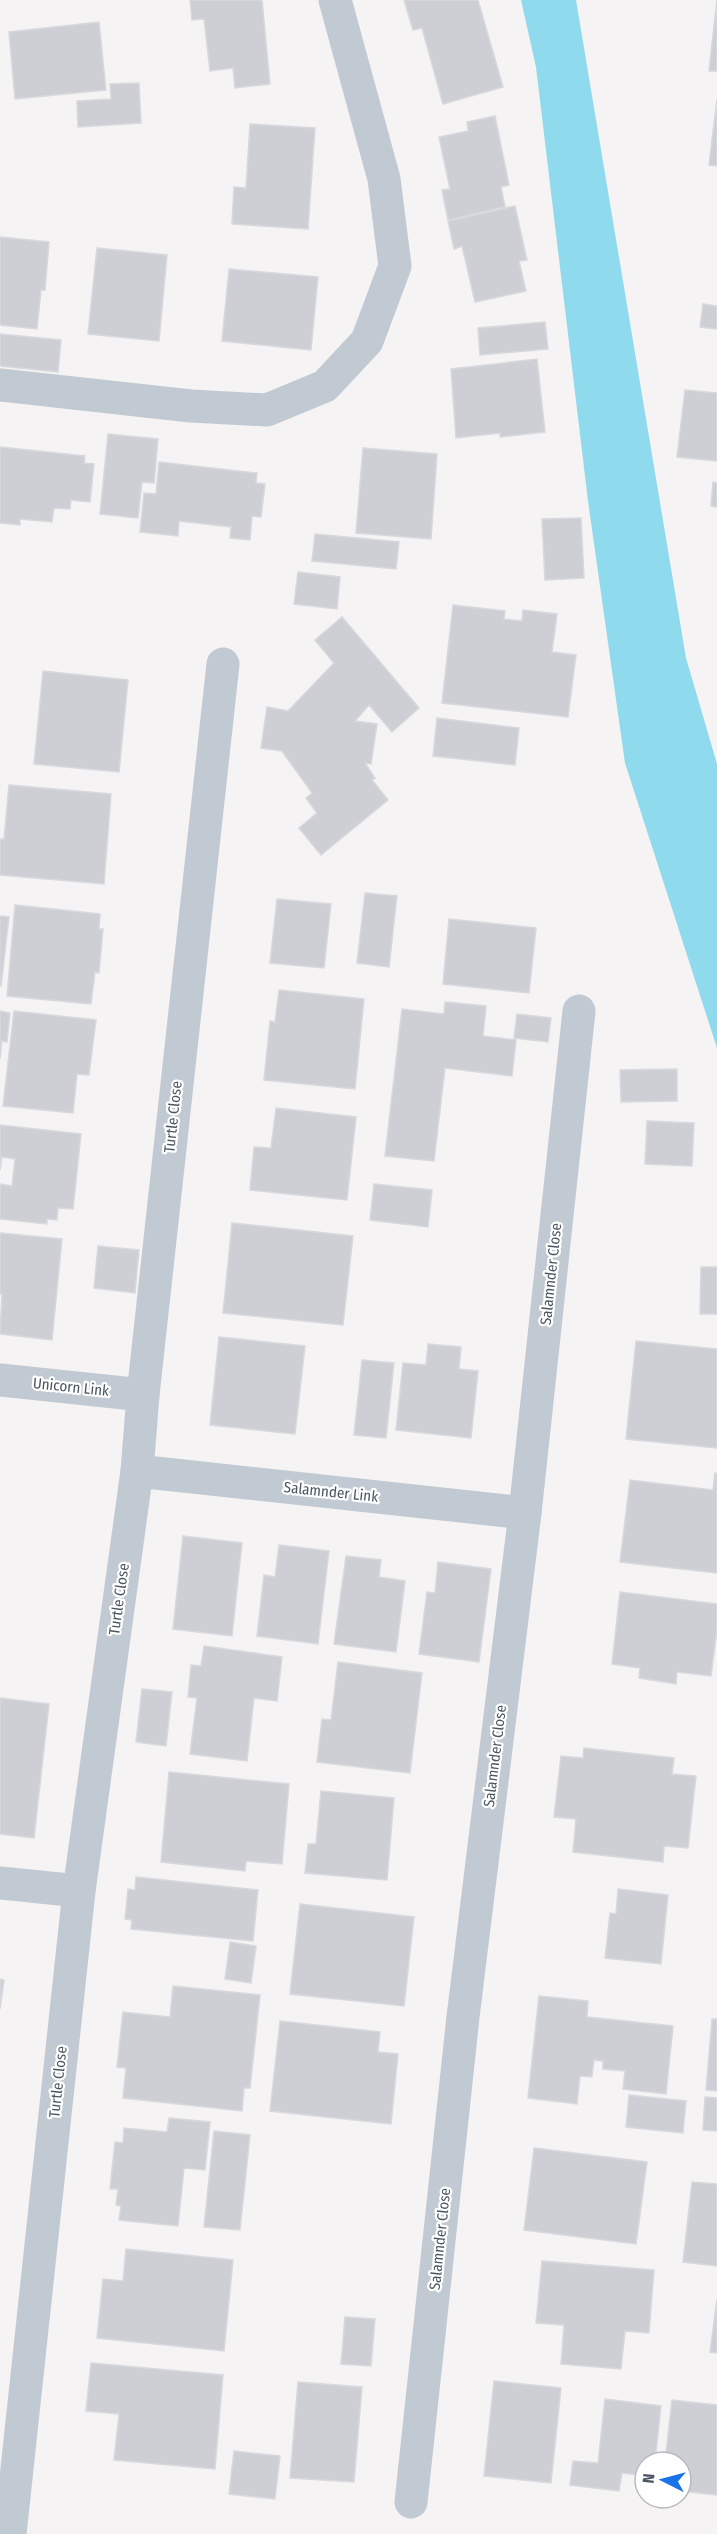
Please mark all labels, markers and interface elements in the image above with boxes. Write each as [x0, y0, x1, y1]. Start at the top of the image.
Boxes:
street label: Turtle Close [160, 1080, 186, 1154]
street label: Salamnder Close [537, 1222, 565, 1326]
street label: Unicorn Link [32, 1374, 110, 1400]
street label: Salamnder Link [283, 1478, 379, 1506]
street label: Turtle Close [105, 1562, 133, 1636]
street label: Salamnder Close [480, 1704, 510, 1808]
street label: Turtle Close [45, 2045, 71, 2119]
street label: Salamnder Close [426, 2187, 454, 2291]
north arrow [633, 2450, 693, 2510]
text: N [639, 2473, 659, 2484]

